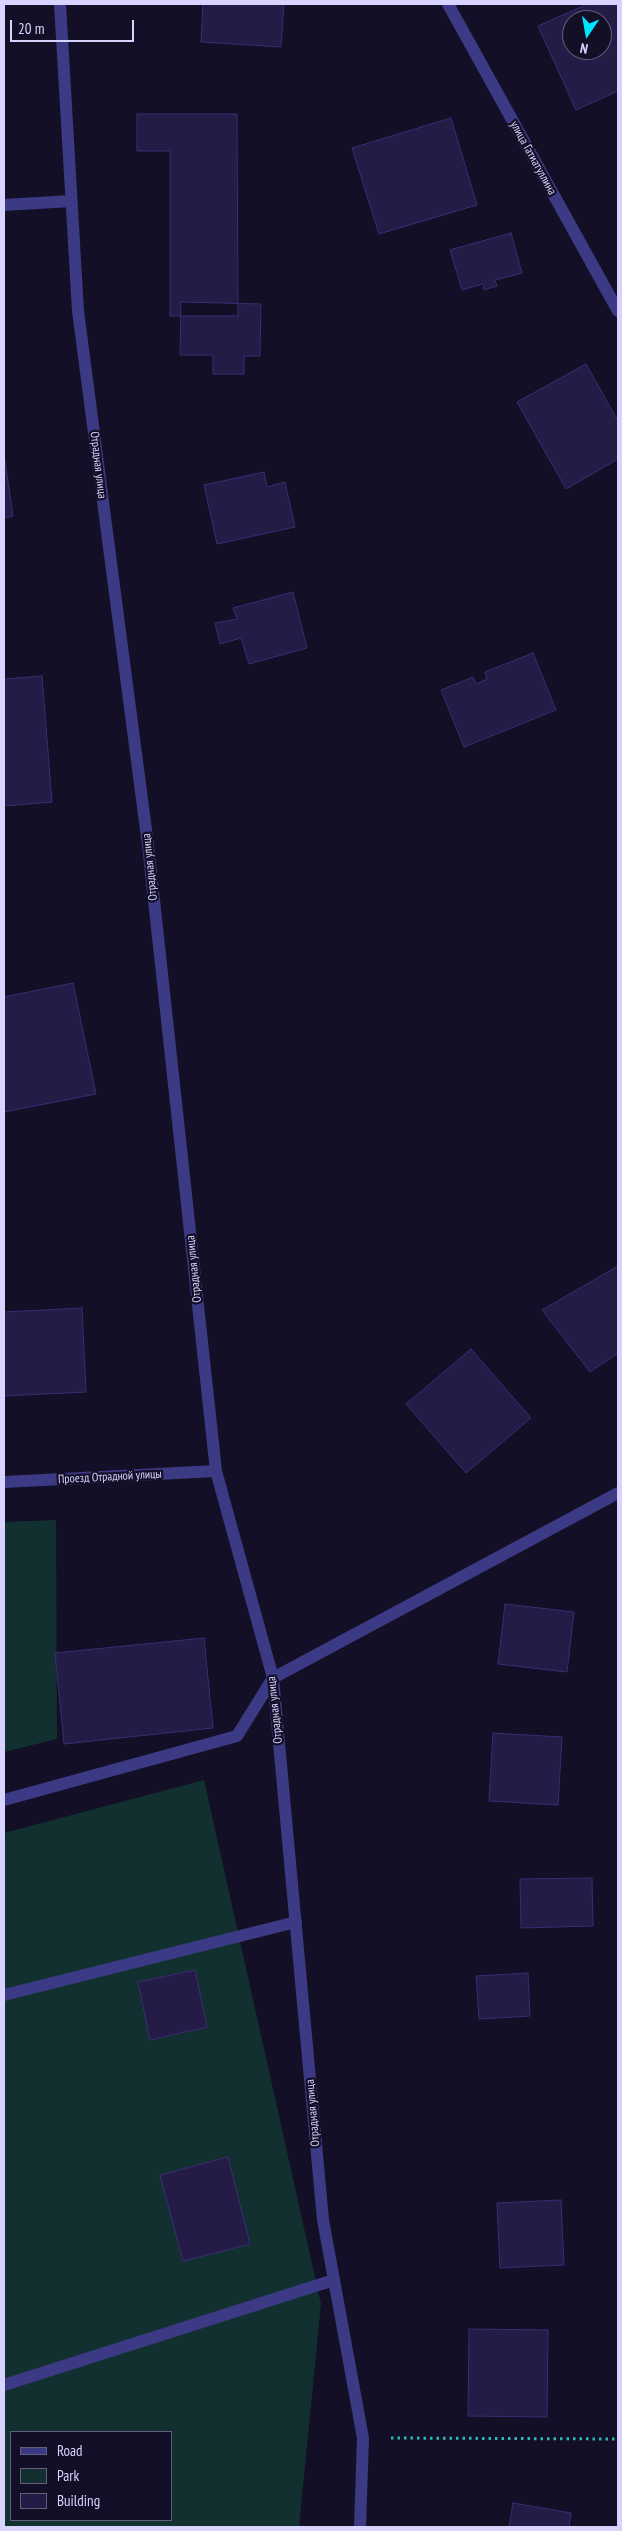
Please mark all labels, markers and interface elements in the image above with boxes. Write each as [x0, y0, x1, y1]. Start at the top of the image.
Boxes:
scale bar [12, 10, 136, 42]
north arrow [562, 10, 612, 60]
text: 20 m [18, 19, 44, 38]
text: N [579, 39, 590, 58]
street label: улица Гатиатуллина [507, 119, 559, 197]
street label: Отрадная улица [87, 431, 109, 499]
street label: Отрадная улица [139, 833, 161, 901]
street label: Отрадная улица [183, 1235, 205, 1303]
street label: Проезд Отрадной улицы [58, 1467, 162, 1487]
street label: Отрадная улица [264, 1676, 286, 1744]
street label: Отрадная улица [303, 2079, 323, 2147]
legend [10, 2431, 172, 2521]
text: Road [57, 2441, 83, 2460]
text: Park [57, 2466, 79, 2485]
text: Building [57, 2491, 100, 2510]

